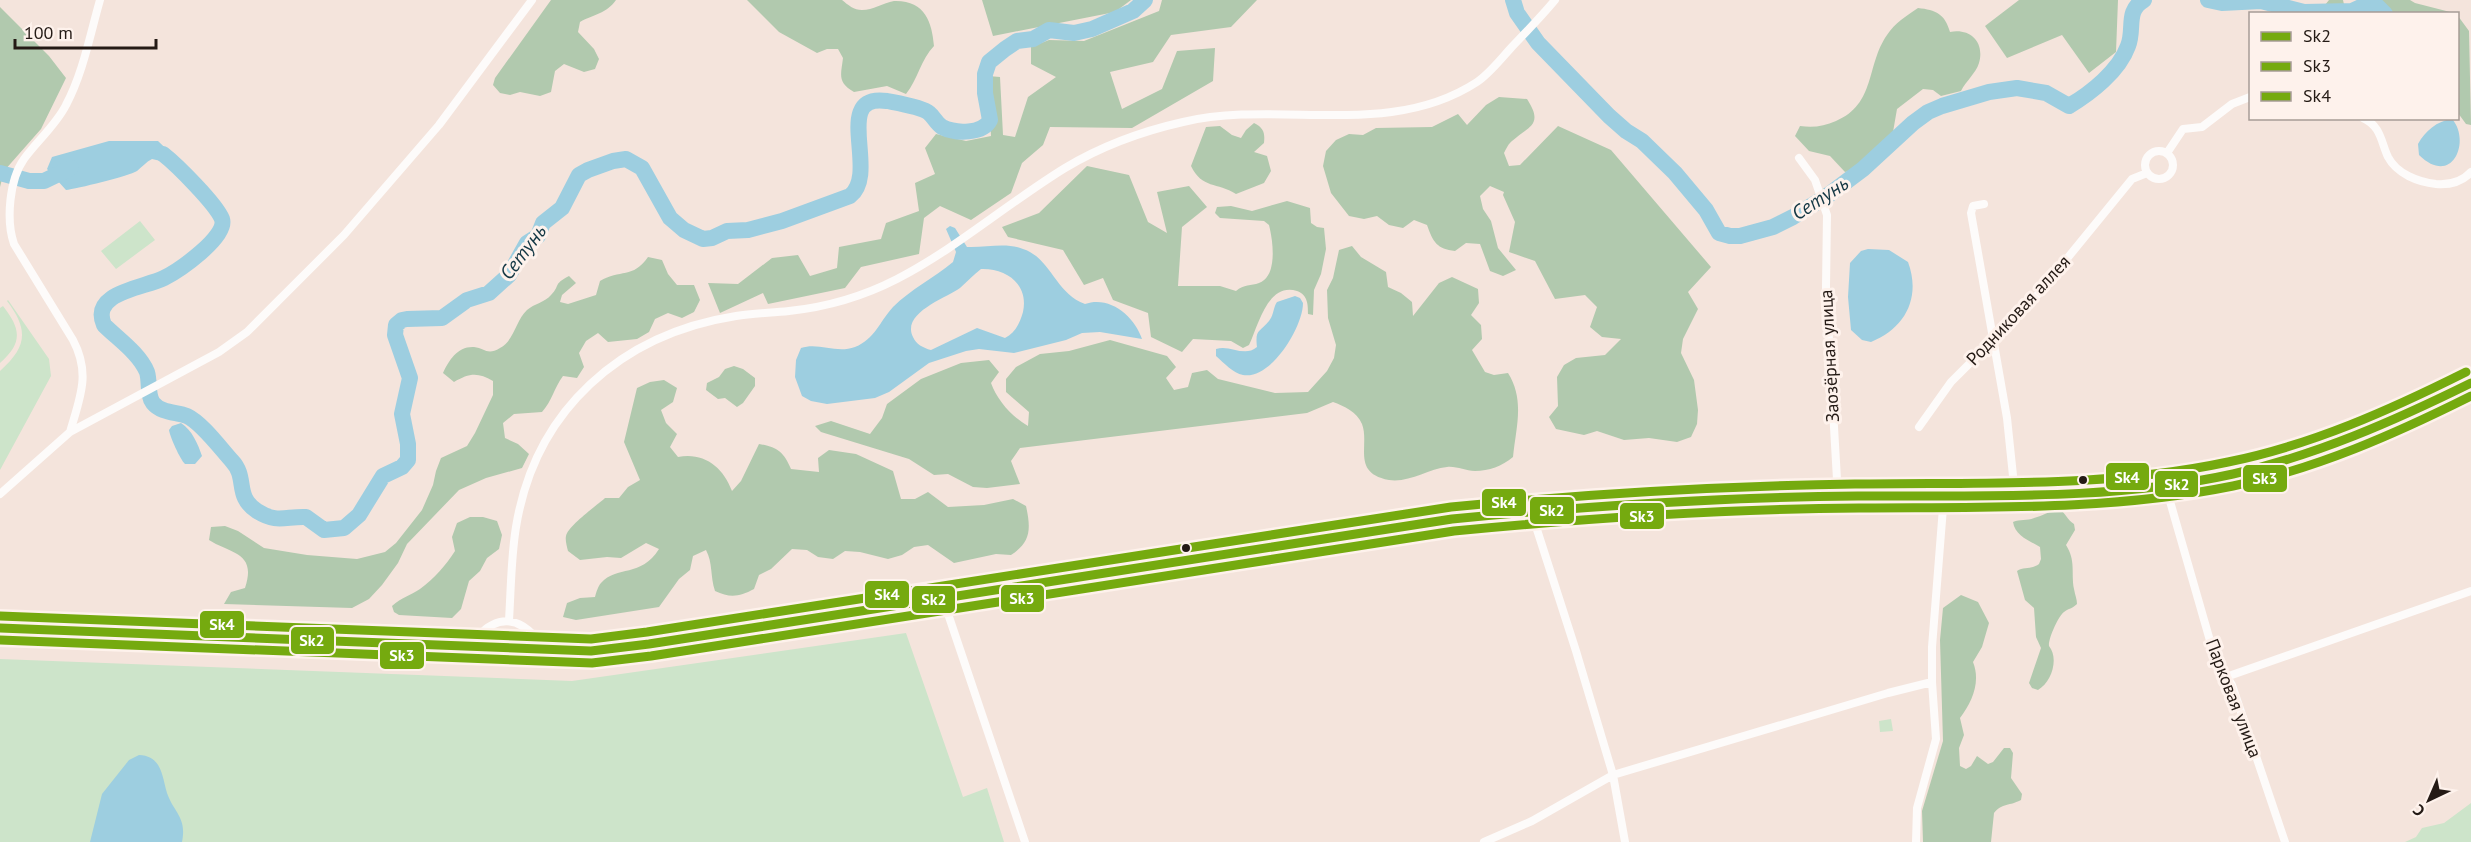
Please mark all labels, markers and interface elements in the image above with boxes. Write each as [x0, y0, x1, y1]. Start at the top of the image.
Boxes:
scale bar [15, 12, 156, 50]
legend [2249, 12, 2459, 120]
text: 100 m [24, 21, 73, 44]
text: Sk2 [2303, 24, 2331, 47]
text: Sk3 [2303, 54, 2331, 77]
text: Sk4 [2303, 84, 2331, 107]
water label: Сетунь [1787, 170, 1853, 226]
water label: Сетунь [494, 219, 552, 285]
street label: Родниковая аллея [1961, 250, 2075, 370]
street label: Заозёрная улица [1814, 289, 1844, 423]
line badge: Sk4 [2105, 462, 2150, 491]
line badge: Sk3 [2242, 464, 2288, 493]
text: Sk4 [2114, 467, 2140, 487]
text: Sk3 [2252, 468, 2278, 488]
line badge: Sk2 [2154, 470, 2199, 498]
unlabelled marker [2077, 474, 2089, 486]
text: Sk2 [2164, 474, 2190, 494]
line badge: Sk4 [1481, 488, 1527, 517]
text: Sk4 [1491, 492, 1517, 512]
line badge: Sk2 [1529, 496, 1575, 525]
text: Sk2 [1539, 500, 1565, 520]
line badge: Sk3 [1619, 502, 1665, 530]
text: Sk3 [1629, 506, 1655, 526]
unlabelled marker [1180, 542, 1192, 554]
line badge: Sk4 [864, 580, 910, 609]
text: Sk4 [874, 584, 900, 604]
line badge: Sk3 [1000, 584, 1045, 613]
line badge: Sk2 [911, 585, 956, 614]
text: Sk3 [1009, 588, 1035, 608]
text: Sk2 [921, 589, 947, 609]
line badge: Sk4 [199, 610, 245, 639]
text: Sk4 [209, 614, 235, 634]
line badge: Sk2 [290, 626, 335, 655]
text: Sk2 [299, 630, 325, 650]
street label: Парковая улица [2201, 635, 2267, 761]
line badge: Sk3 [379, 641, 425, 670]
text: Sk3 [389, 645, 415, 665]
north arrow [2399, 770, 2459, 830]
text: С [2408, 800, 2429, 821]

